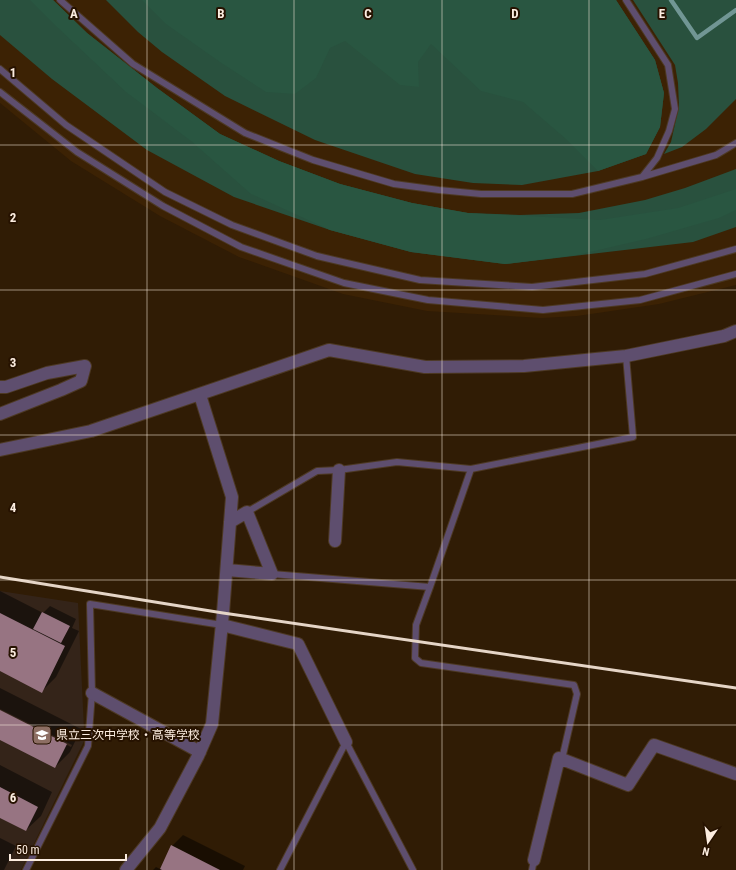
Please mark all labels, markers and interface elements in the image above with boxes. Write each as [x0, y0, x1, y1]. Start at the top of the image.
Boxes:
text: A [70, 6, 78, 21]
text: B [217, 6, 225, 21]
text: C [364, 6, 372, 21]
text: D [511, 6, 519, 21]
text: E [659, 6, 666, 21]
text: 1 [10, 65, 16, 80]
text: 2 [10, 210, 17, 225]
text: 3 [10, 355, 16, 370]
text: 4 [10, 500, 17, 515]
text: 5 [10, 645, 17, 660]
school or university icon: 県立三次中学校・高等学校 [31, 724, 53, 746]
place label: 県立三次中学校・高等学校 [56, 728, 200, 742]
text: 6 [10, 790, 17, 805]
north arrow [688, 822, 728, 862]
scale bar [10, 836, 126, 862]
text: 50 m [16, 843, 40, 857]
text: N [701, 844, 711, 858]

